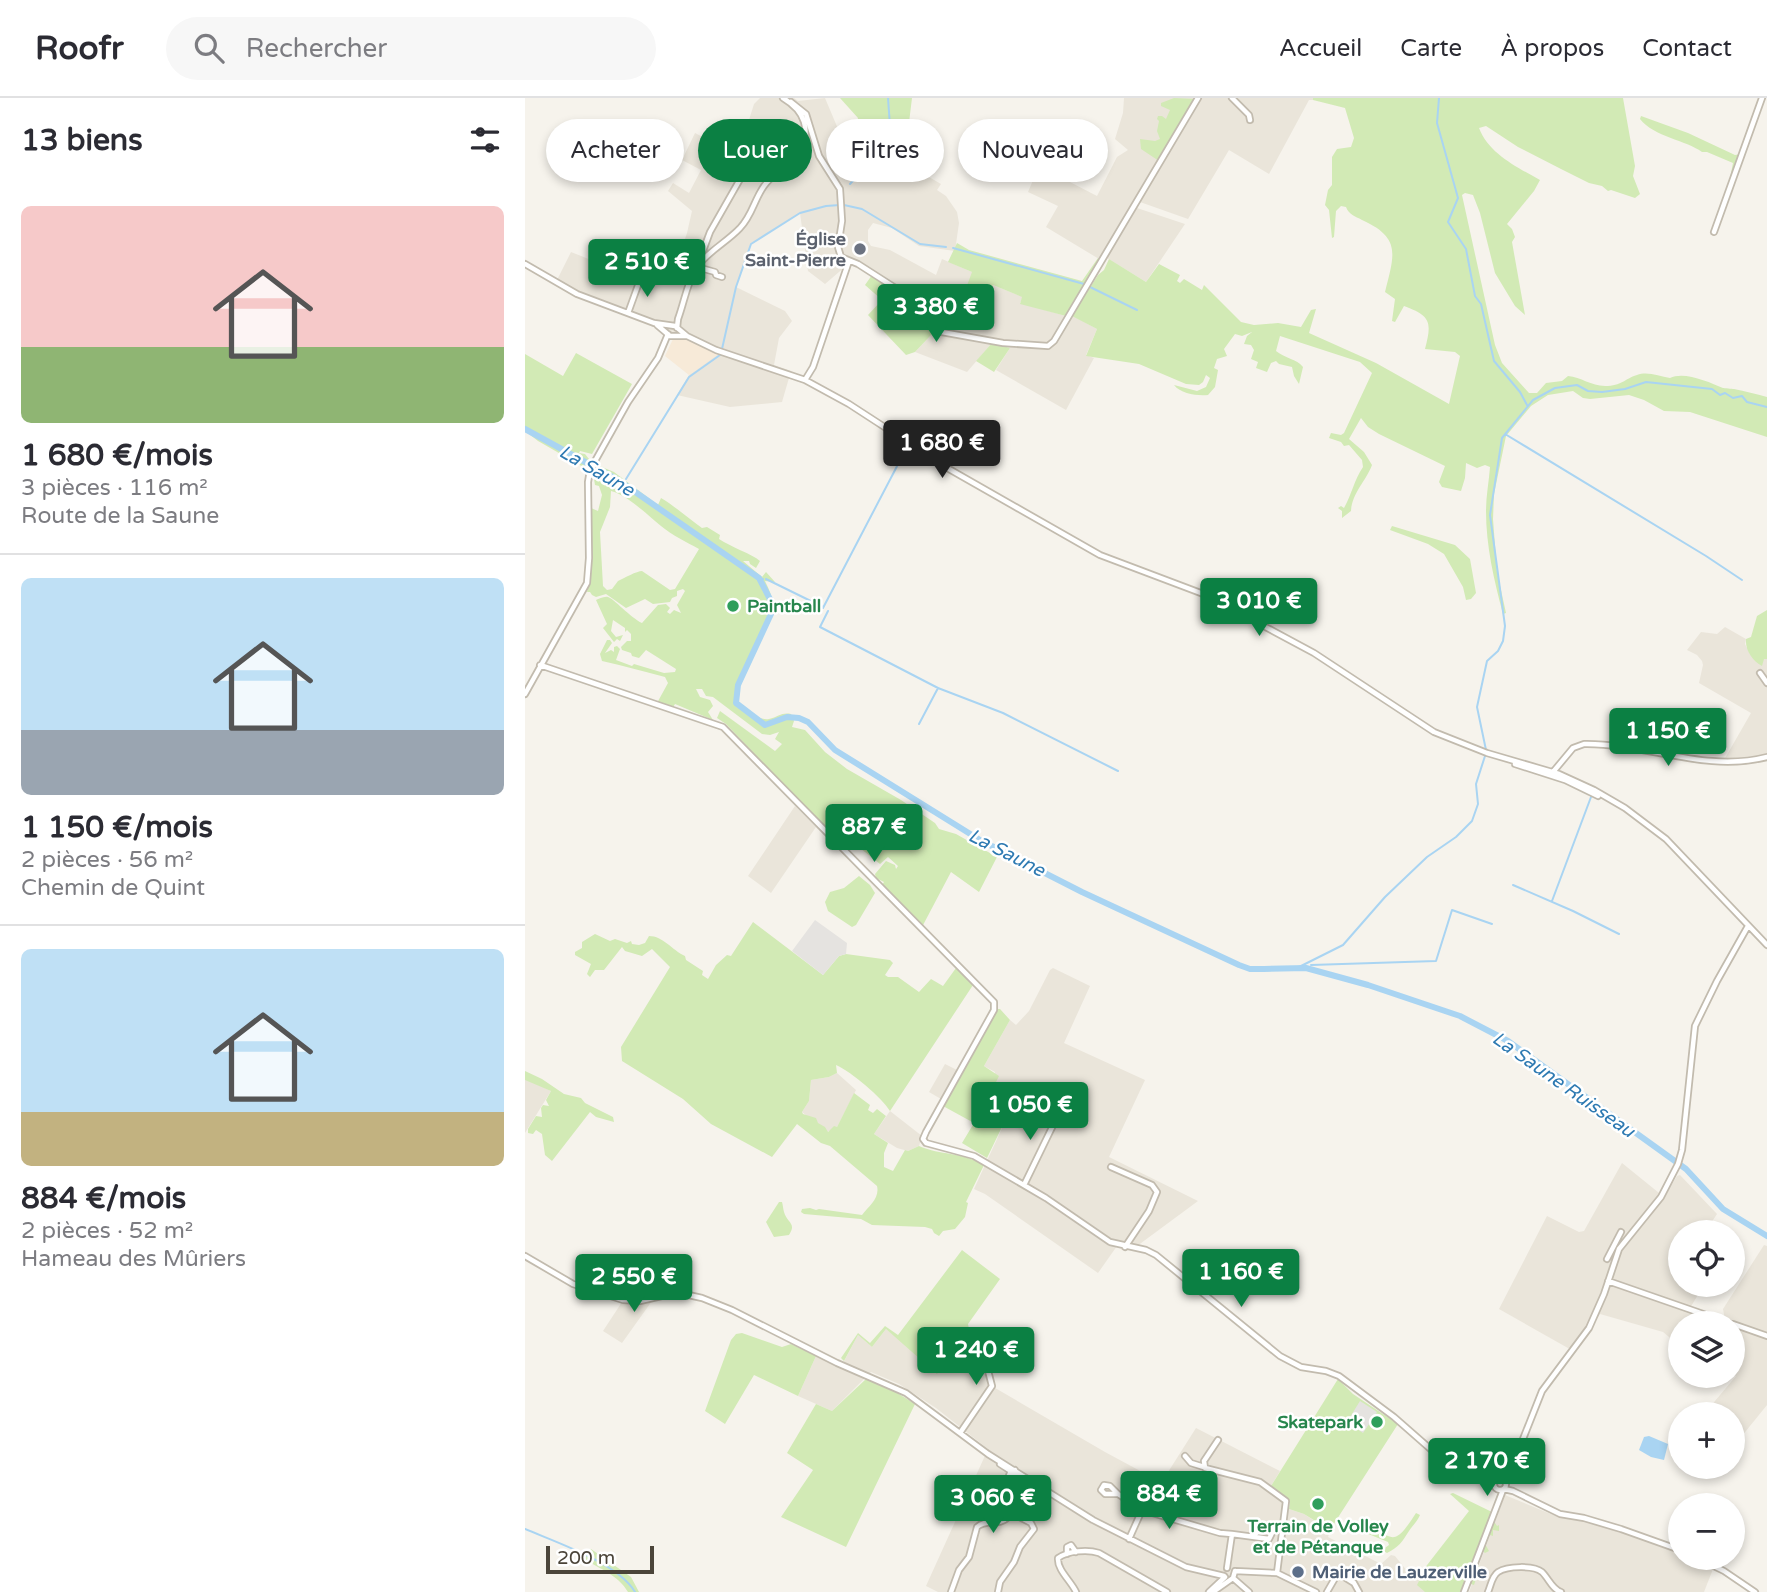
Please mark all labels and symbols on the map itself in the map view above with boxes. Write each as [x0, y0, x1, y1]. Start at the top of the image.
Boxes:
place label: Église Saint-Pierre [745, 228, 846, 271]
pin: 2 510 € [582, 240, 712, 299]
marker: Église Saint-Pierre [852, 241, 868, 257]
pin: 3 380 € [871, 285, 1001, 344]
pin: 1 680 € [877, 420, 1007, 480]
water label: La Saune [555, 441, 639, 502]
pin: 3 010 € [1194, 578, 1324, 638]
place label: Paintball [747, 595, 821, 617]
marker: Paintball [725, 598, 741, 614]
pin: 1 150 € [1603, 708, 1733, 768]
pin: 887 € [825, 804, 923, 864]
water label: La Saune [965, 824, 1050, 882]
water label: La Saune Ruisseau [1488, 1027, 1640, 1143]
pin: 1 050 € [965, 1082, 1095, 1142]
pin: 1 160 € [1176, 1250, 1306, 1309]
pin: 2 550 € [569, 1254, 699, 1314]
pin: 1 240 € [911, 1328, 1041, 1387]
place label: Skatepark [1277, 1411, 1363, 1433]
marker: Skatepark [1369, 1414, 1385, 1430]
pin: 2 170 € [1422, 1438, 1552, 1498]
pin: 884 € [1120, 1472, 1218, 1531]
pin: 3 060 € [928, 1476, 1058, 1535]
marker: Terrain de Volley et de Pétanque [1310, 1496, 1326, 1512]
place label: Terrain de Volley et de Pétanque [1246, 1515, 1389, 1558]
scale bar [546, 1543, 655, 1575]
place label: Mairie de Lauzerville [1312, 1561, 1487, 1583]
marker: Mairie de Lauzerville [1290, 1564, 1306, 1580]

